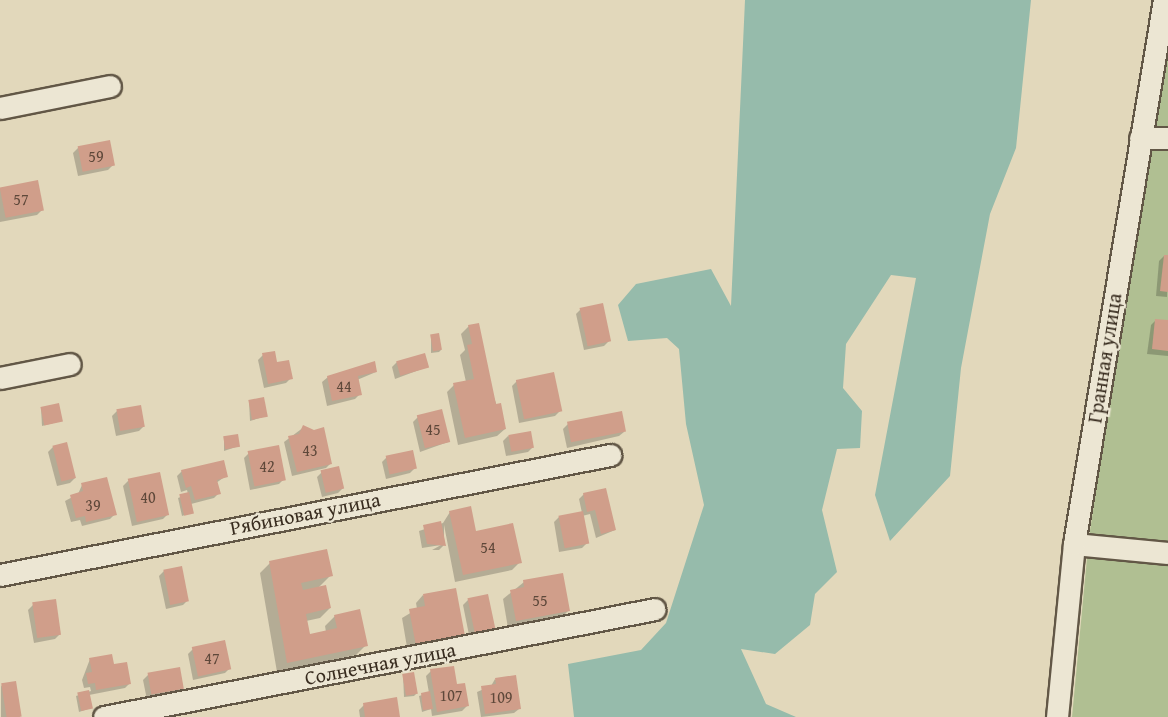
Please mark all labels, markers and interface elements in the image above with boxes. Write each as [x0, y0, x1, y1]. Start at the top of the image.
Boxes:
house number: 59 [88, 146, 104, 166]
house number: 57 [13, 189, 29, 209]
street label: Гранная улица [1082, 291, 1126, 425]
house number: 44 [336, 376, 352, 396]
house number: 45 [425, 419, 441, 439]
house number: 43 [302, 440, 318, 460]
house number: 42 [259, 456, 275, 476]
house number: 40 [140, 487, 156, 507]
street label: Рябиновая улица [228, 487, 382, 539]
house number: 39 [85, 495, 101, 515]
house number: 54 [480, 537, 496, 557]
house number: 55 [532, 590, 548, 610]
street label: Солнечная улица [302, 637, 458, 689]
house number: 47 [204, 648, 220, 668]
house number: 107 [439, 685, 463, 705]
house number: 109 [489, 687, 513, 707]

